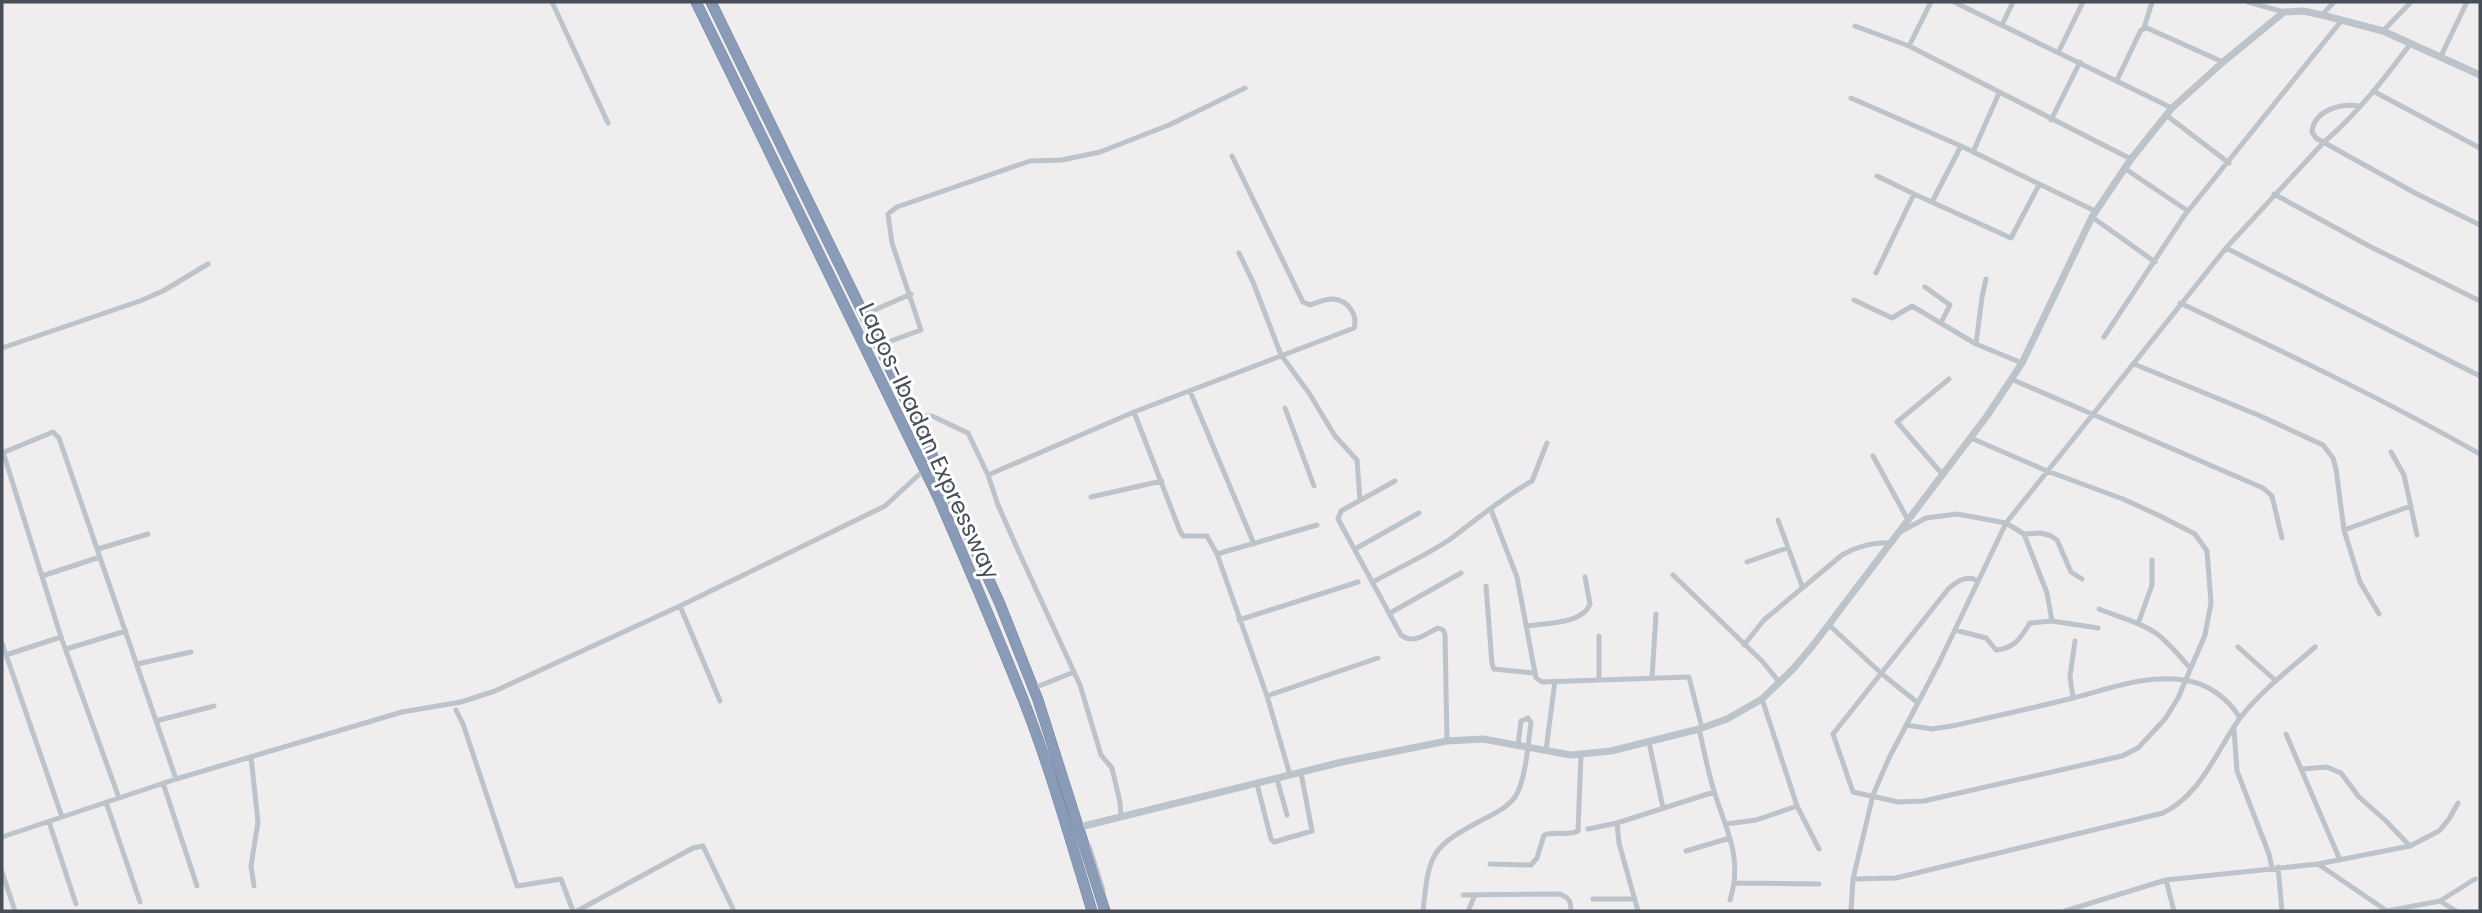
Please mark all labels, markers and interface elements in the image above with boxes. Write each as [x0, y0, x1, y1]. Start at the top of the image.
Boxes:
street label: Lagos-Ibadan Expressway [851, 298, 1007, 585]

